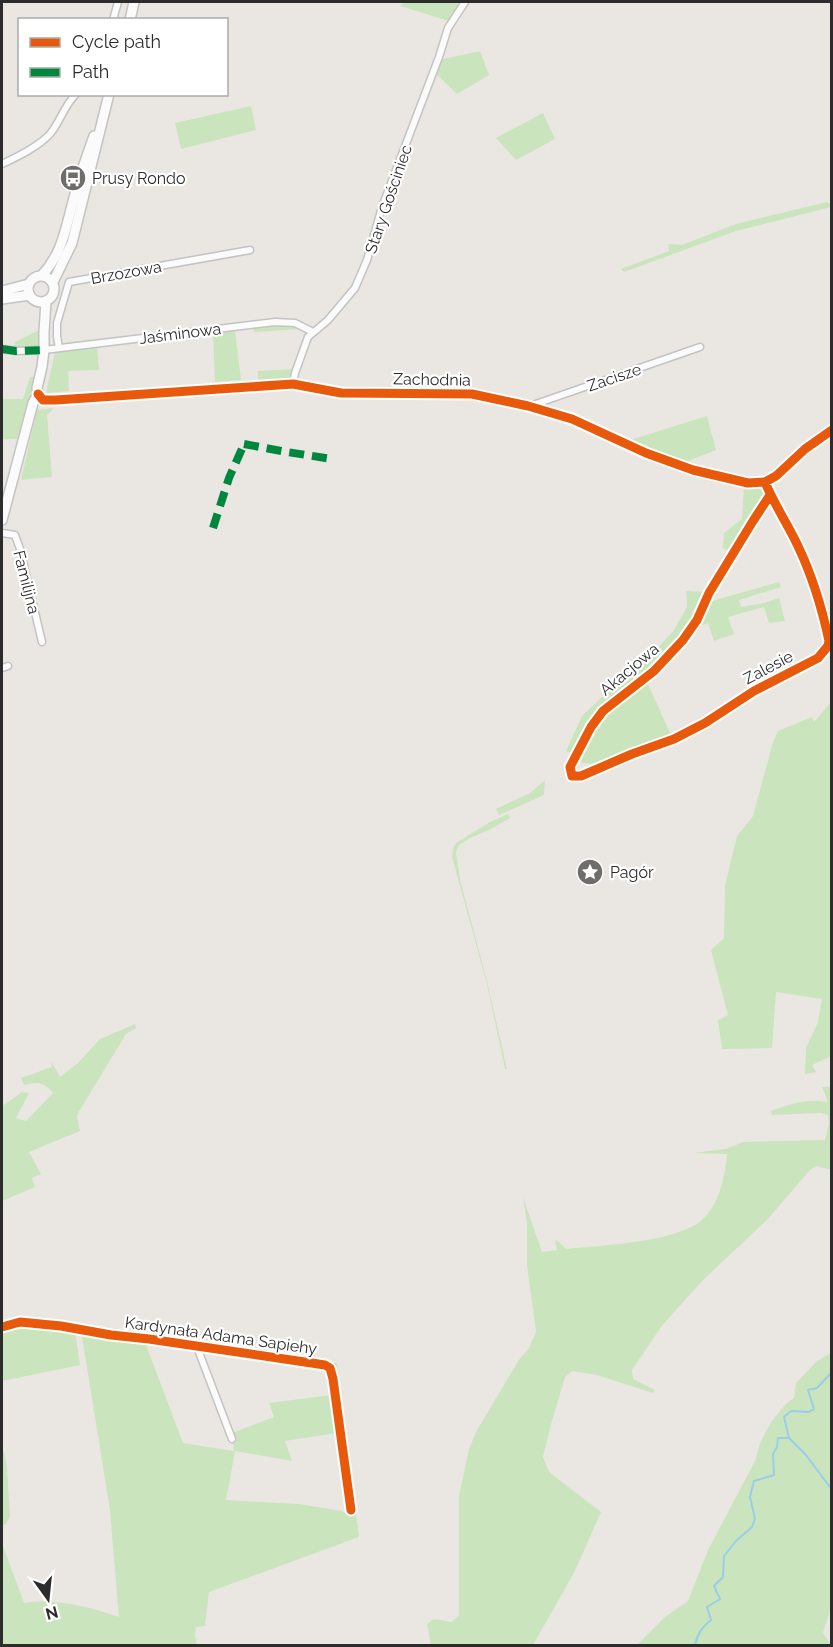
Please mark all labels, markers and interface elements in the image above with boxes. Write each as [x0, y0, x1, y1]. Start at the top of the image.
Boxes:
legend [18, 18, 228, 96]
text: Cycle path [72, 31, 161, 52]
text: Path [72, 61, 109, 82]
street label: Stary Gościniec [361, 142, 416, 256]
bus stop icon: Prusy Rondo [58, 163, 88, 193]
place label: Prusy Rondo [92, 169, 185, 188]
street label: Brzozowa [89, 257, 163, 288]
street label: Jaśminowa [138, 319, 222, 348]
street label: Zacisze [585, 359, 644, 396]
street label: Zachodnia [393, 369, 471, 390]
street label: Familijna [9, 548, 44, 616]
street label: Akacjowa [596, 639, 663, 700]
street label: Zalesie [740, 647, 796, 688]
place icon: Pagór [575, 857, 605, 887]
place label: Pagór [610, 863, 654, 882]
street label: Kardynała Adama Sapiehy [124, 1313, 319, 1358]
north arrow [18, 1569, 78, 1629]
text: N [43, 1602, 60, 1624]

